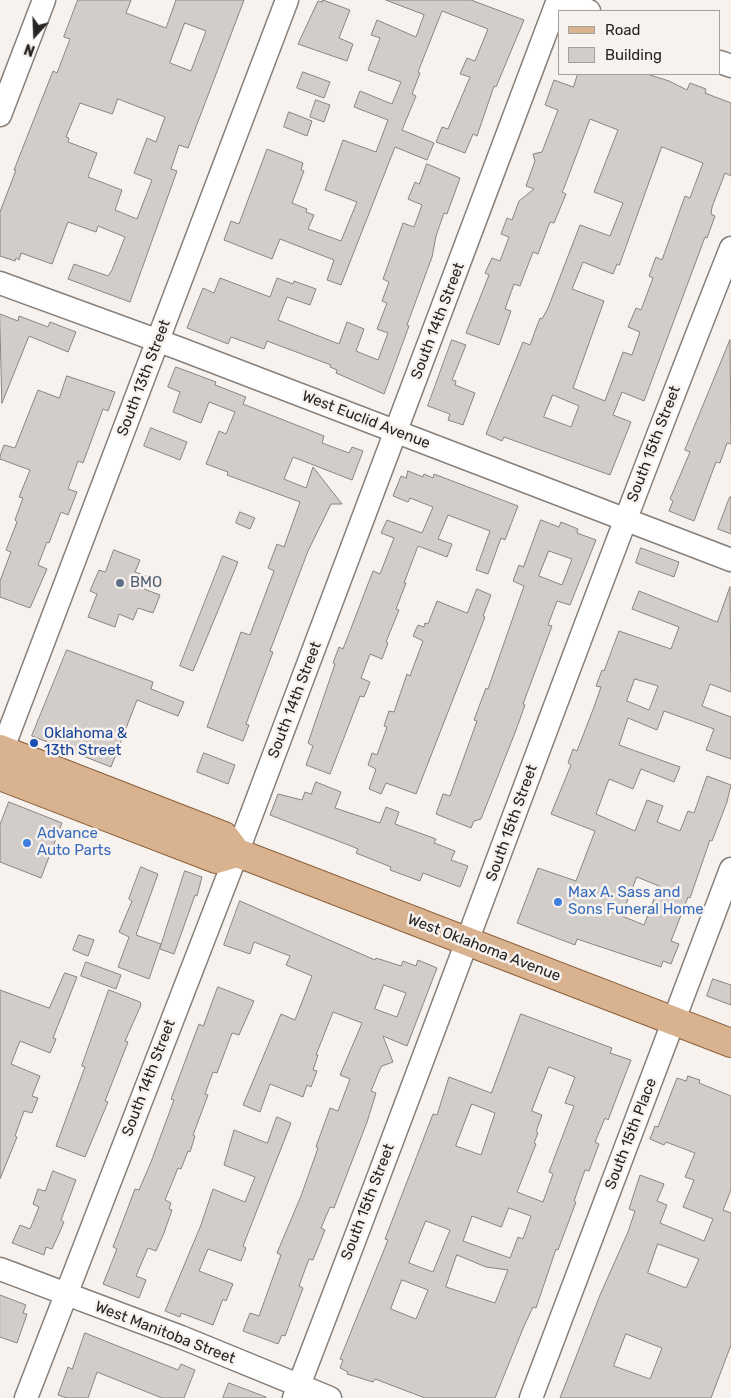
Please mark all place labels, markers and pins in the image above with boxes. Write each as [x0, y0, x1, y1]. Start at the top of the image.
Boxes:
place label: BMO [130, 574, 162, 592]
marker: BMO [114, 577, 126, 589]
place label: Oklahoma & 13th Street [44, 725, 127, 760]
marker: Oklahoma & 13th Street [28, 737, 40, 749]
place label: Advance Auto Parts [37, 825, 111, 860]
marker: Advance Auto Parts [21, 837, 33, 849]
place label: Max A. Sass and Sons Funeral Home [568, 884, 704, 919]
marker: Max A. Sass and Sons Funeral Home [552, 896, 564, 908]

